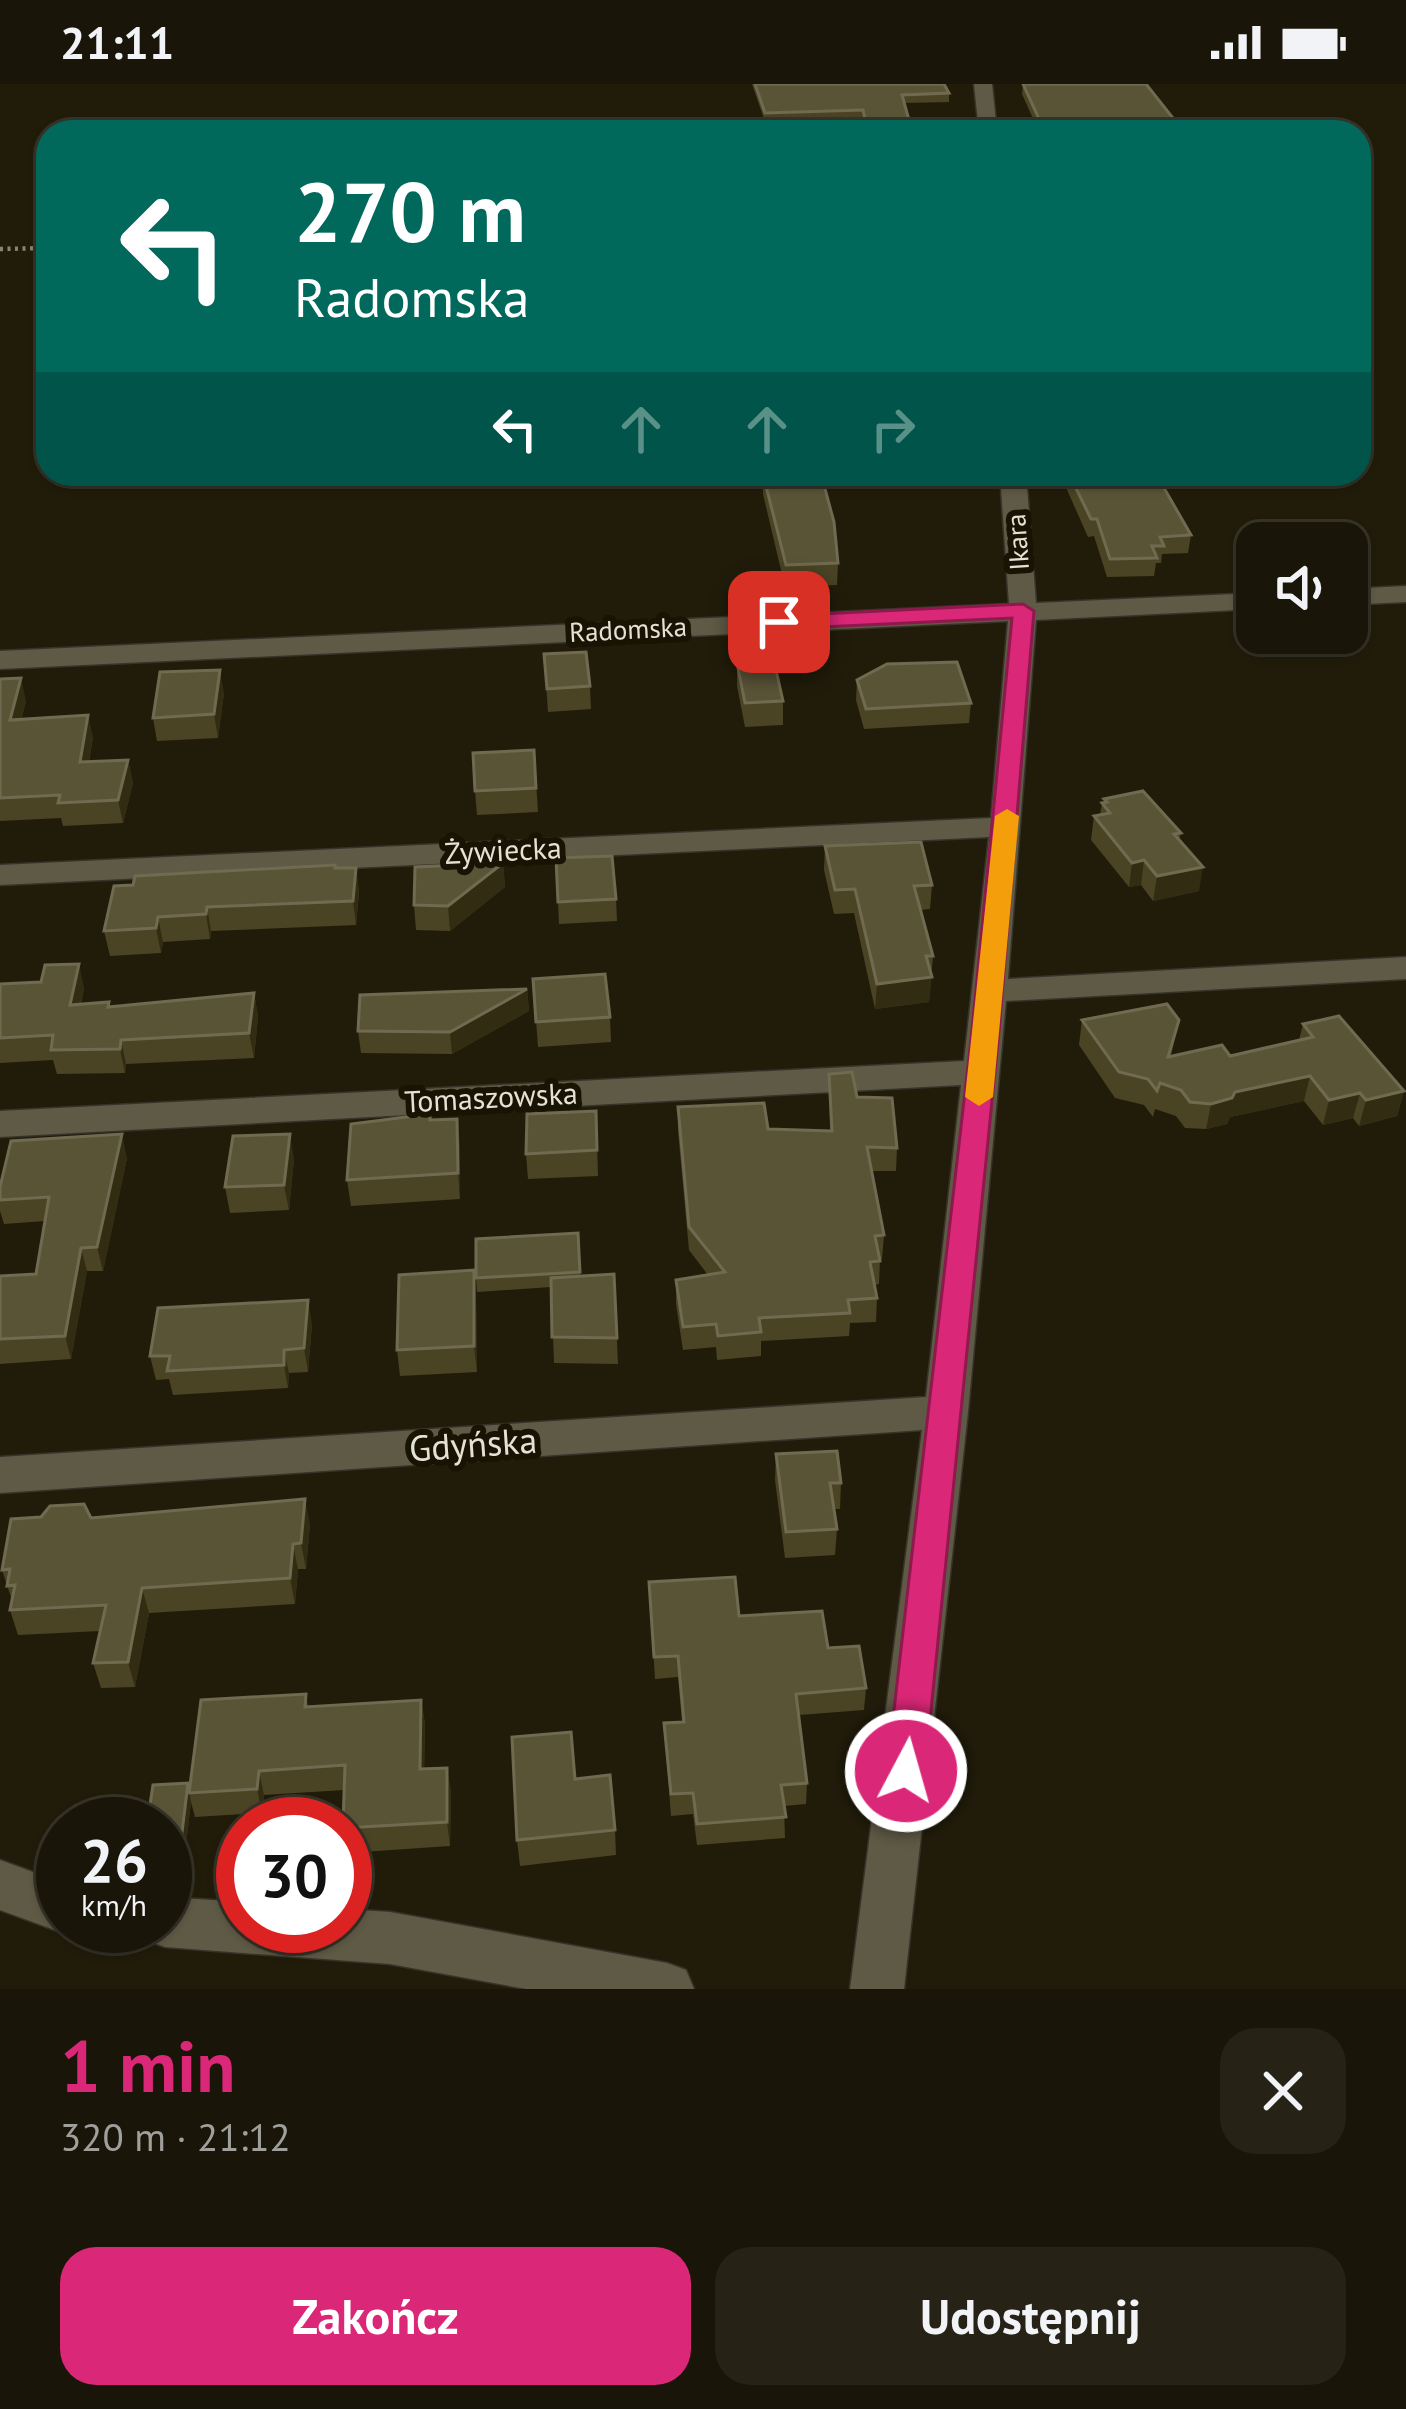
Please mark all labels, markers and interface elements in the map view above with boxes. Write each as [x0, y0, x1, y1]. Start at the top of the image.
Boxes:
text: 21:11 [60, 13, 174, 71]
text: 270 m [294, 156, 526, 265]
icon: left [96, 168, 252, 324]
text: Radomska [294, 262, 530, 332]
icon: left [482, 396, 548, 462]
icon: ahead [608, 396, 674, 462]
icon: ahead [734, 396, 800, 462]
icon: right [860, 396, 926, 462]
street label: Ikara [998, 513, 1036, 572]
map controls [1236, 522, 1368, 654]
button: sound [1236, 522, 1368, 654]
pin [728, 571, 830, 673]
icon: arrive [746, 589, 812, 655]
street label: Radomska [568, 609, 688, 649]
street label: Żywiecka [443, 827, 563, 872]
street label: Tomaszowska [403, 1072, 579, 1121]
street label: Gdyńska [407, 1416, 539, 1471]
position arrow [843, 1708, 969, 1834]
speed limit sign: 30 [216, 1797, 372, 1953]
text: 26 [80, 1821, 148, 1899]
text: km/h [81, 1885, 147, 1924]
text: 1 min [60, 2019, 236, 2112]
button: close [1220, 2028, 1346, 2154]
text: 320 m · 21:12 [60, 2111, 291, 2162]
button: Zakończ [60, 2247, 691, 2385]
button: Udostępnij [715, 2247, 1346, 2385]

